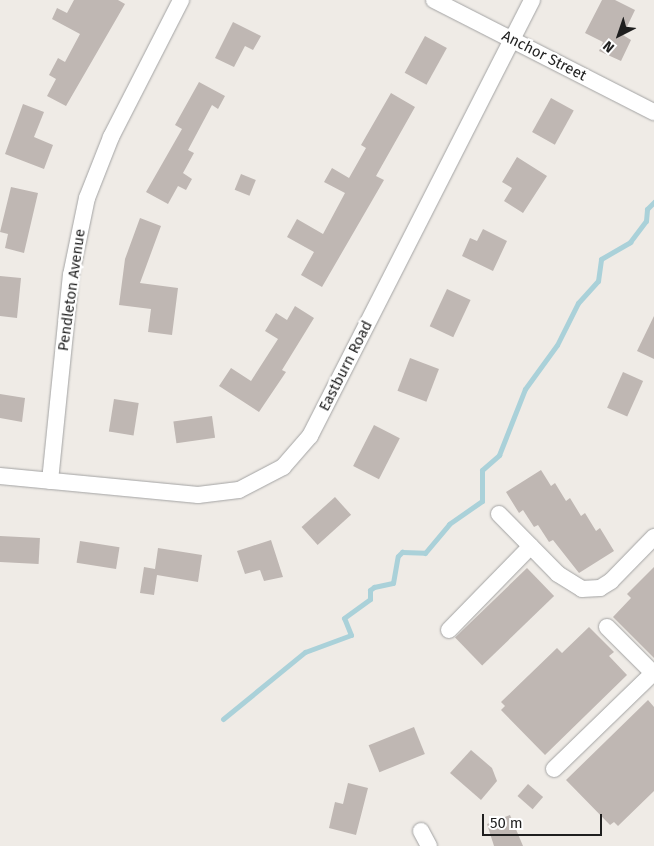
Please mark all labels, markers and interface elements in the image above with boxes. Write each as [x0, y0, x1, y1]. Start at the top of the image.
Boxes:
north arrow [594, 10, 644, 60]
street label: Anchor Street [499, 27, 589, 85]
text: N [600, 37, 618, 56]
street label: Pendleton Avenue [55, 228, 89, 352]
street label: Eastburn Road [315, 318, 377, 414]
scale bar [484, 804, 604, 836]
text: 50 m [490, 814, 523, 832]

